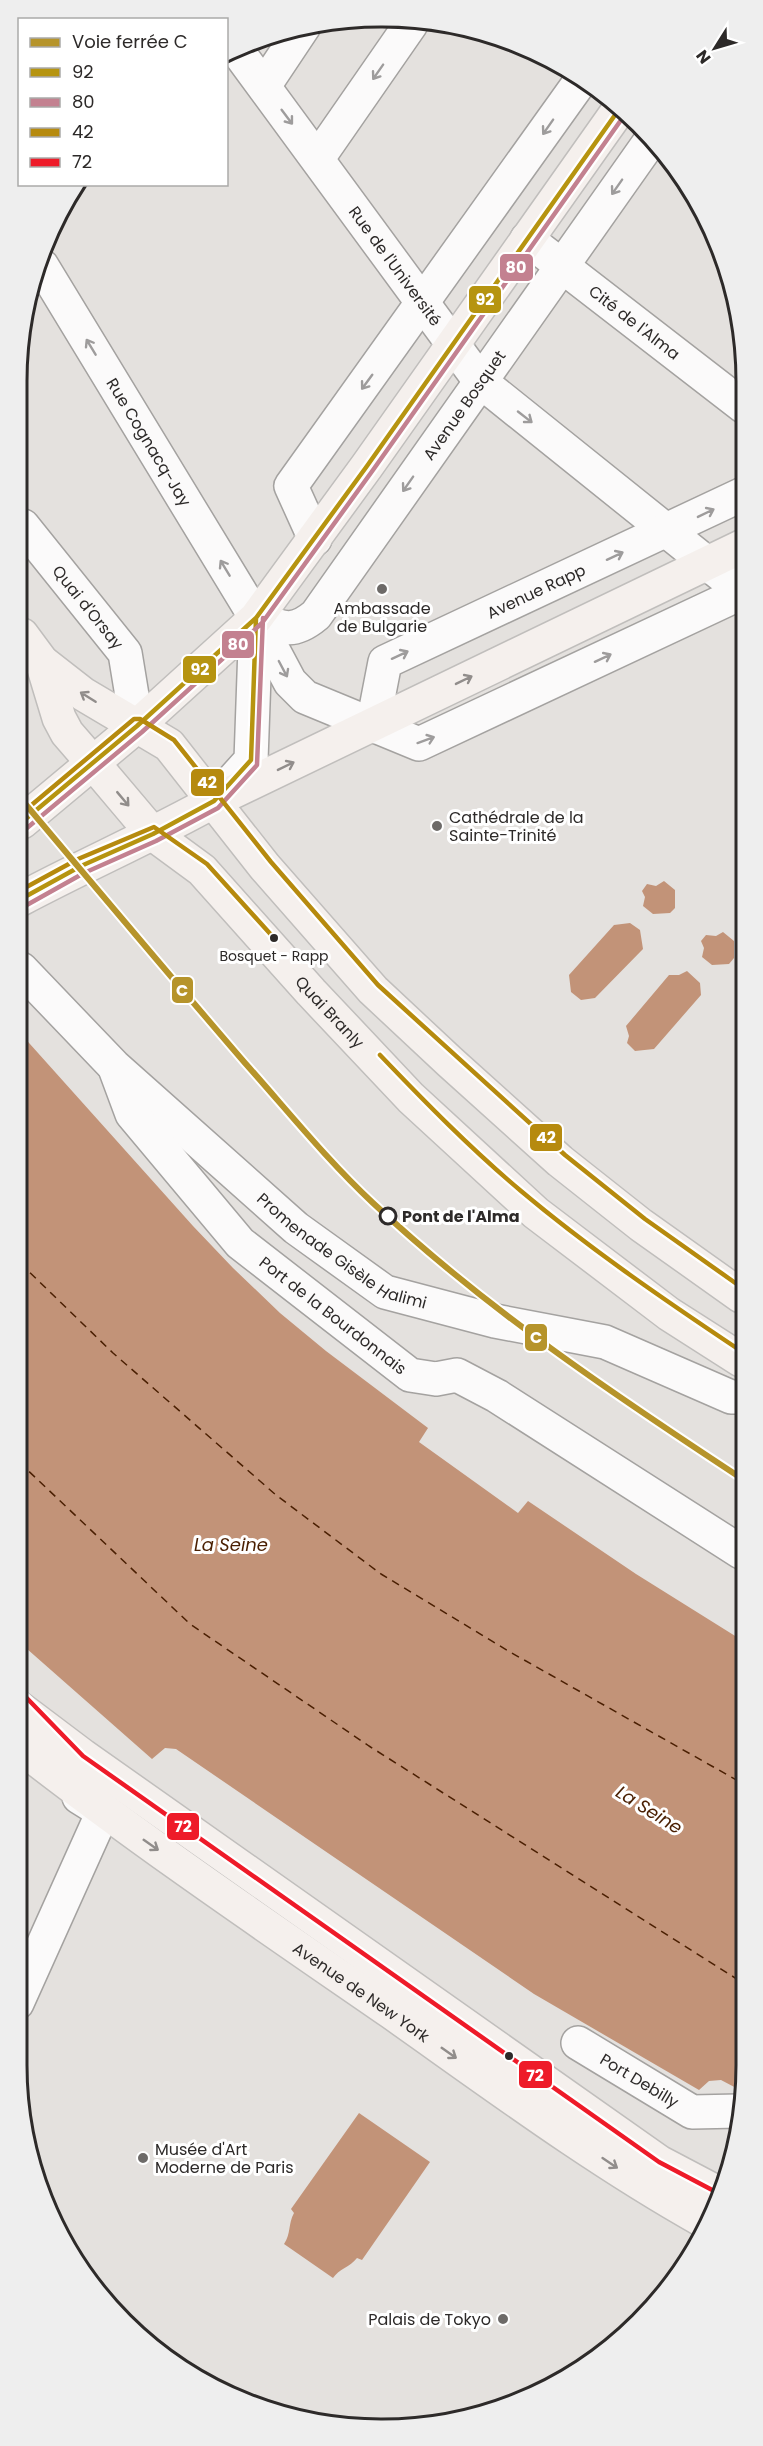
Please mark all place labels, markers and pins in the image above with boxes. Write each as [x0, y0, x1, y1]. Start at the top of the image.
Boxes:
marker: Ambassade de Bulgarie [375, 582, 389, 596]
place label: Ambassade de Bulgarie [333, 597, 431, 638]
place label: Cathédrale de la Sainte-Trinité [449, 806, 584, 847]
marker: Cathédrale de la Sainte-Trinité [430, 819, 444, 833]
marker: Bosquet - Rapp [268, 932, 280, 944]
place label: Bosquet - Rapp [219, 946, 329, 966]
place label: Pont de l'Alma [402, 1205, 520, 1228]
marker: Pont de l'Alma [379, 1207, 397, 1225]
unlabelled marker [503, 2050, 515, 2062]
place label: Musée d'Art Moderne de Paris [155, 2138, 294, 2179]
marker: Musée d'Art Moderne de Paris [136, 2151, 150, 2165]
place label: Palais de Tokyo [368, 2308, 491, 2331]
marker: Palais de Tokyo [496, 2312, 510, 2326]

